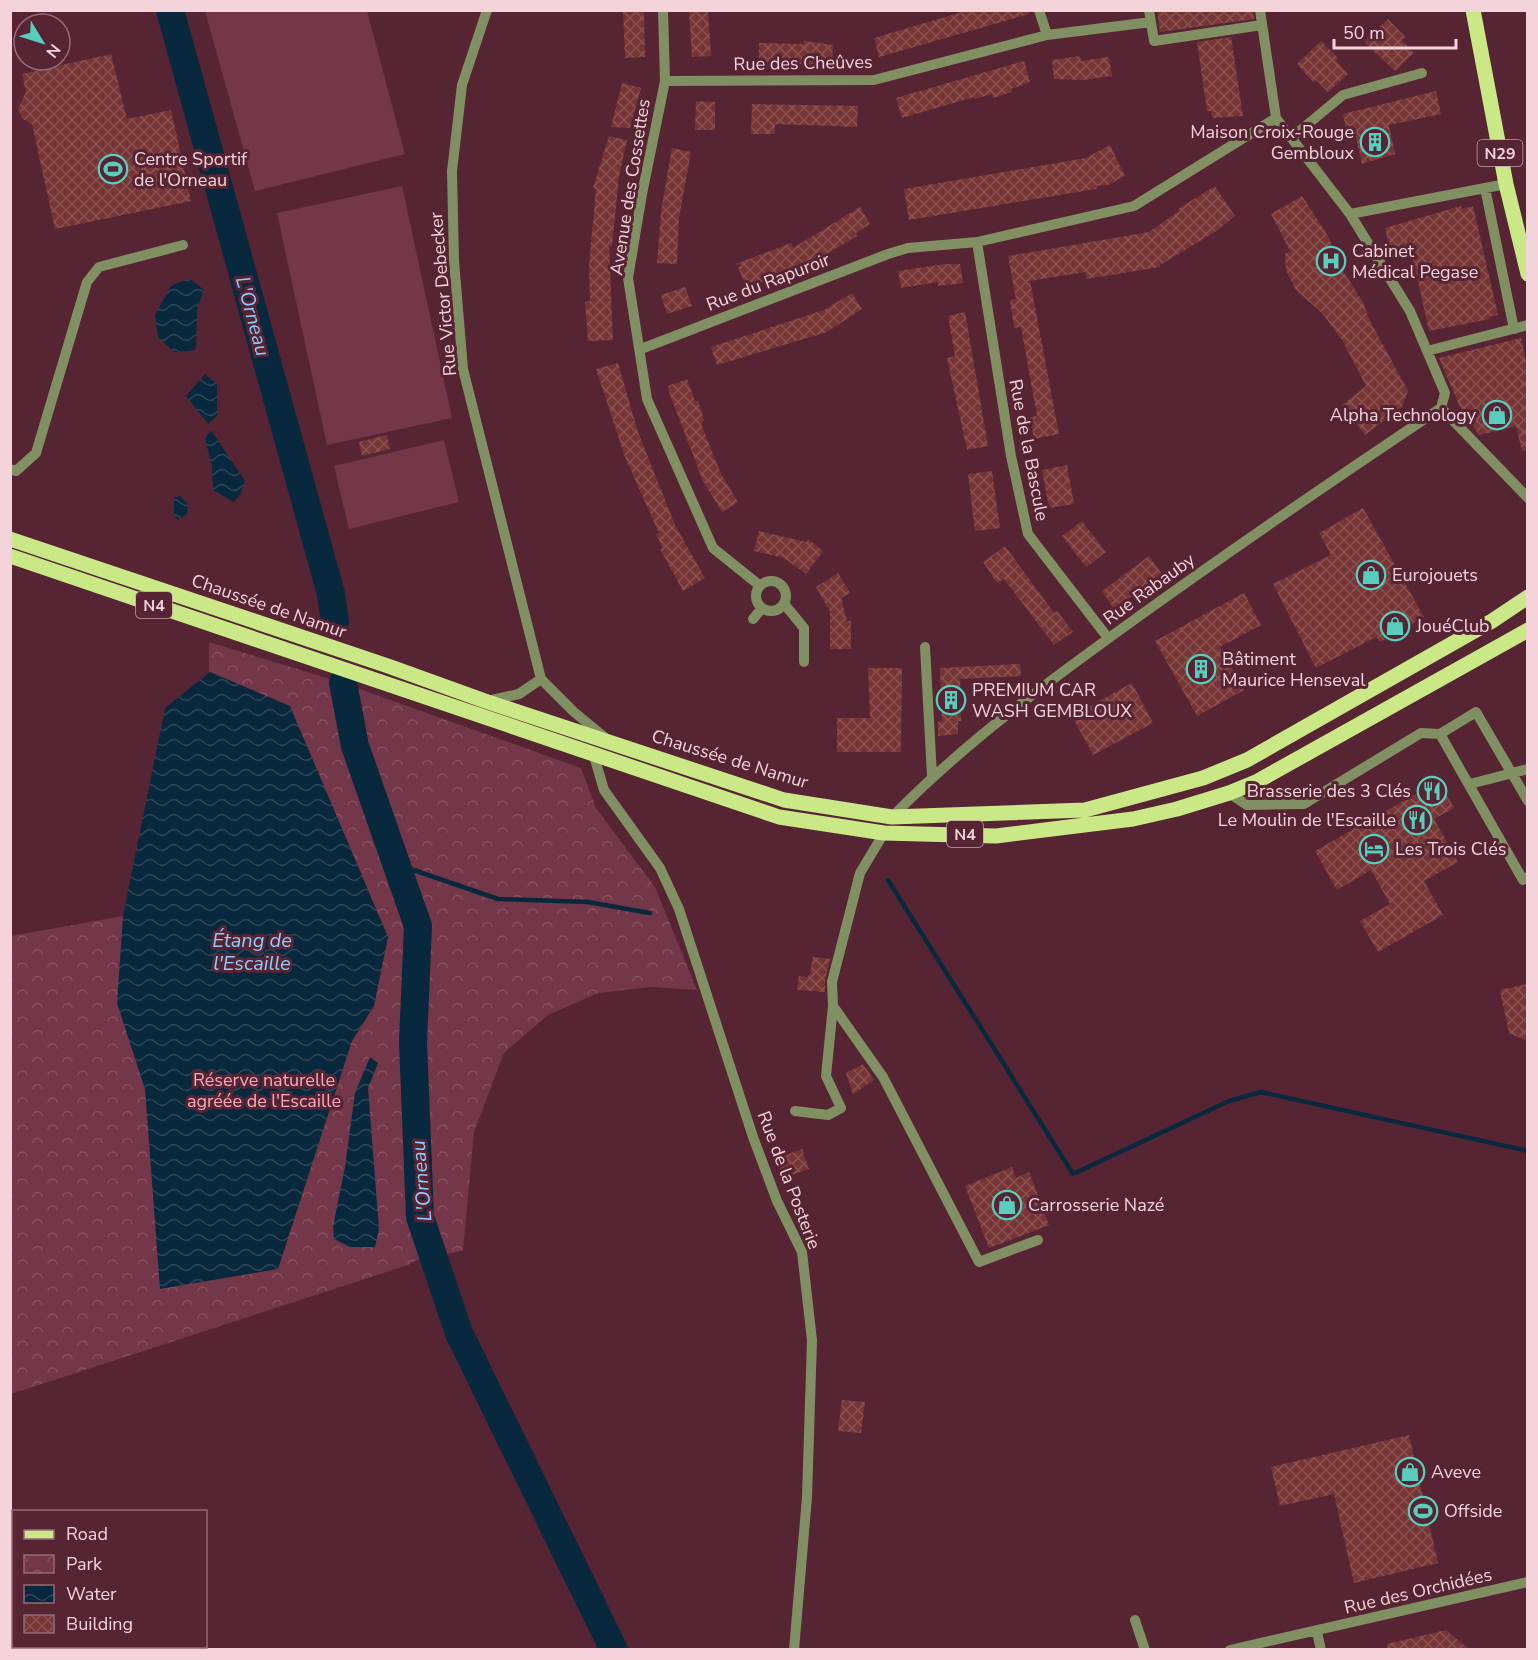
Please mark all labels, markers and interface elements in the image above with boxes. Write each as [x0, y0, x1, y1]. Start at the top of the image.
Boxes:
north arrow [12, 12, 72, 72]
scale bar [1334, 12, 1456, 50]
text: 50 m [1343, 21, 1385, 45]
text: N [41, 39, 65, 62]
street label: Rue des Cheûves [733, 50, 873, 76]
street label: Avenue des Cossettes [604, 97, 656, 277]
place label: Maison Croix-Rouge Gembloux [1190, 120, 1355, 165]
building icon: Maison Croix-Rouge Gembloux [1359, 126, 1391, 158]
road number: N29 [1478, 140, 1522, 166]
place label: Centre Sportif de l'Orneau [134, 147, 248, 192]
sports icon: Centre Sportif de l'Orneau [97, 153, 129, 185]
street label: Rue Victor Debecker [424, 210, 462, 377]
place label: Cabinet Médical Pegase [1352, 239, 1478, 284]
hospital icon: Cabinet Médical Pegase [1315, 245, 1347, 277]
street label: Rue du Rapuroir [703, 247, 834, 317]
water label: L'Orneau [229, 273, 276, 359]
street label: Rue de la Bascule [1003, 377, 1055, 523]
shop icon: Alpha Technology [1481, 399, 1513, 431]
place label: Alpha Technology [1330, 403, 1477, 427]
street label: Rue Rabauby [1098, 547, 1200, 630]
shop icon: Eurojouets [1355, 559, 1387, 591]
place label: Eurojouets [1392, 563, 1478, 587]
street label: Chaussée de Namur [188, 568, 350, 644]
road number: N4 [136, 592, 172, 618]
shop icon: JouéClub [1379, 610, 1411, 642]
place label: JouéClub [1415, 614, 1490, 638]
place label: Bâtiment Maurice Henseval [1222, 647, 1366, 692]
building icon: Bâtiment Maurice Henseval [1185, 653, 1217, 685]
place label: PREMIUM CAR WASH GEMBLOUX [972, 678, 1132, 723]
building icon: PREMIUM CAR WASH GEMBLOUX [935, 684, 967, 716]
street label: Chaussée de Namur [649, 724, 812, 794]
restaurant icon: Brasserie des 3 Clés [1416, 775, 1448, 807]
place label: Brasserie des 3 Clés [1247, 779, 1411, 803]
restaurant icon: Le Moulin de l'Escaille [1401, 804, 1433, 836]
place label: Le Moulin de l'Escaille [1218, 808, 1396, 832]
road number: N4 [947, 821, 983, 847]
hotel icon: Les Trois Clés [1358, 833, 1390, 865]
place label: Les Trois Clés [1395, 837, 1506, 861]
water label: Étang de l'Escaille [212, 927, 292, 977]
park label: Réserve naturelle agréée de l'Escaille [187, 1068, 341, 1113]
street label: Rue de la Posterie [752, 1108, 826, 1252]
water label: L'Orneau [404, 1139, 439, 1223]
shop icon: Carrosserie Nazé [991, 1189, 1023, 1221]
place label: Carrosserie Nazé [1028, 1193, 1164, 1217]
shop icon: Aveve [1394, 1456, 1426, 1488]
place label: Aveve [1431, 1460, 1481, 1484]
sports icon: Offside [1407, 1495, 1439, 1527]
place label: Offside [1444, 1499, 1502, 1523]
legend [12, 1510, 207, 1648]
text: Road [66, 1522, 108, 1546]
text: Park [66, 1552, 103, 1576]
street label: Rue des Orchidées [1342, 1562, 1494, 1620]
text: Water [66, 1582, 117, 1606]
text: Building [66, 1612, 133, 1636]

